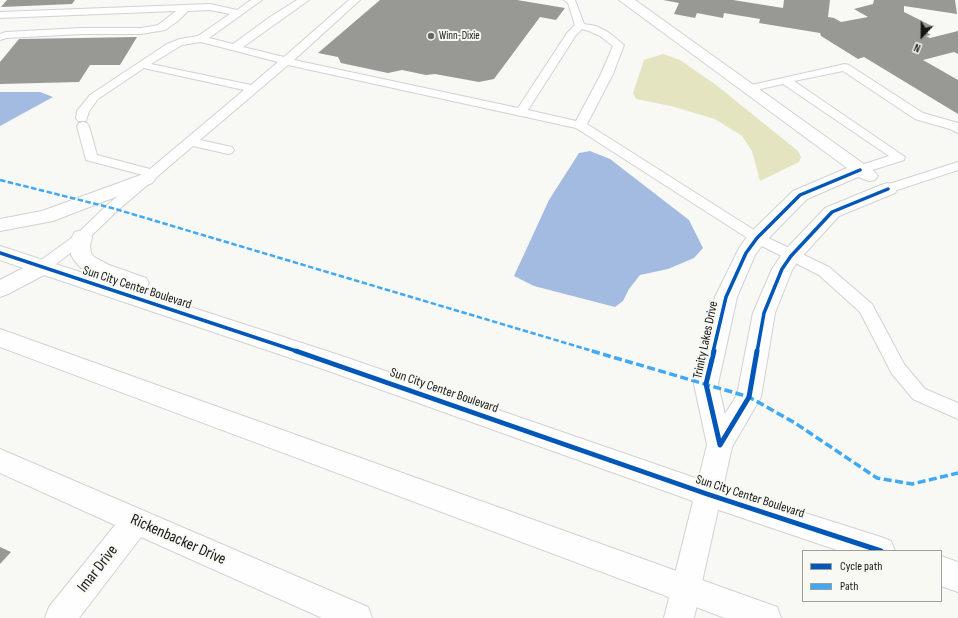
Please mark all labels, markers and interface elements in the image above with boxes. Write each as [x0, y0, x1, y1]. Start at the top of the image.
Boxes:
north arrow [902, 16, 942, 56]
place label: Winn-Dixie [439, 29, 480, 43]
marker: Winn-Dixie [426, 31, 436, 41]
text: N [912, 40, 922, 55]
street label: Sun City Center Boulevard [81, 263, 193, 313]
street label: Trinity Lakes Drive [690, 300, 722, 380]
street label: Sun City Center Boulevard [388, 365, 500, 417]
street label: Sun City Center Boulevard [694, 472, 806, 522]
street label: Rickenbacker Drive [127, 510, 229, 570]
street label: Imar Drive [74, 542, 122, 596]
legend [802, 550, 942, 602]
text: Cycle path [840, 559, 882, 574]
text: Path [840, 579, 858, 594]

